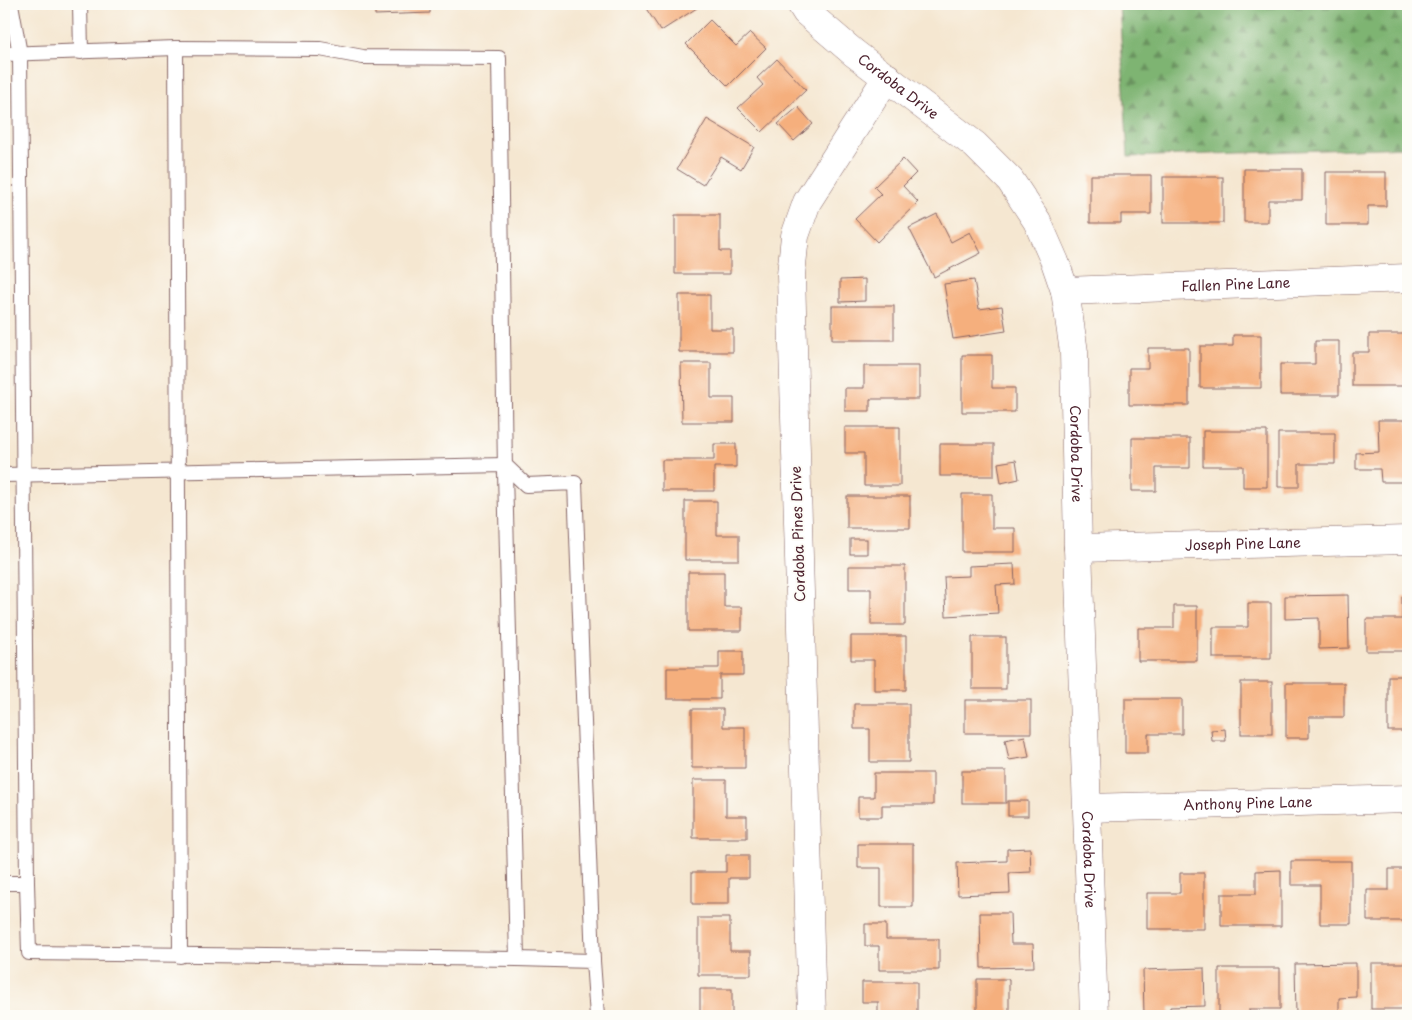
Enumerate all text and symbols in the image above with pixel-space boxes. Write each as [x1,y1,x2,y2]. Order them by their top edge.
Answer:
street label: Cordoba Drive [853,48,943,124]
street label: Fallen Pine Lane [1181,271,1291,297]
street label: Cordoba Drive [1065,405,1088,502]
street label: Cordoba Pines Drive [785,466,810,602]
street label: Joseph Pine Lane [1185,532,1301,555]
street label: Anthony Pine Lane [1183,791,1313,815]
street label: Cordoba Drive [1077,811,1101,908]

